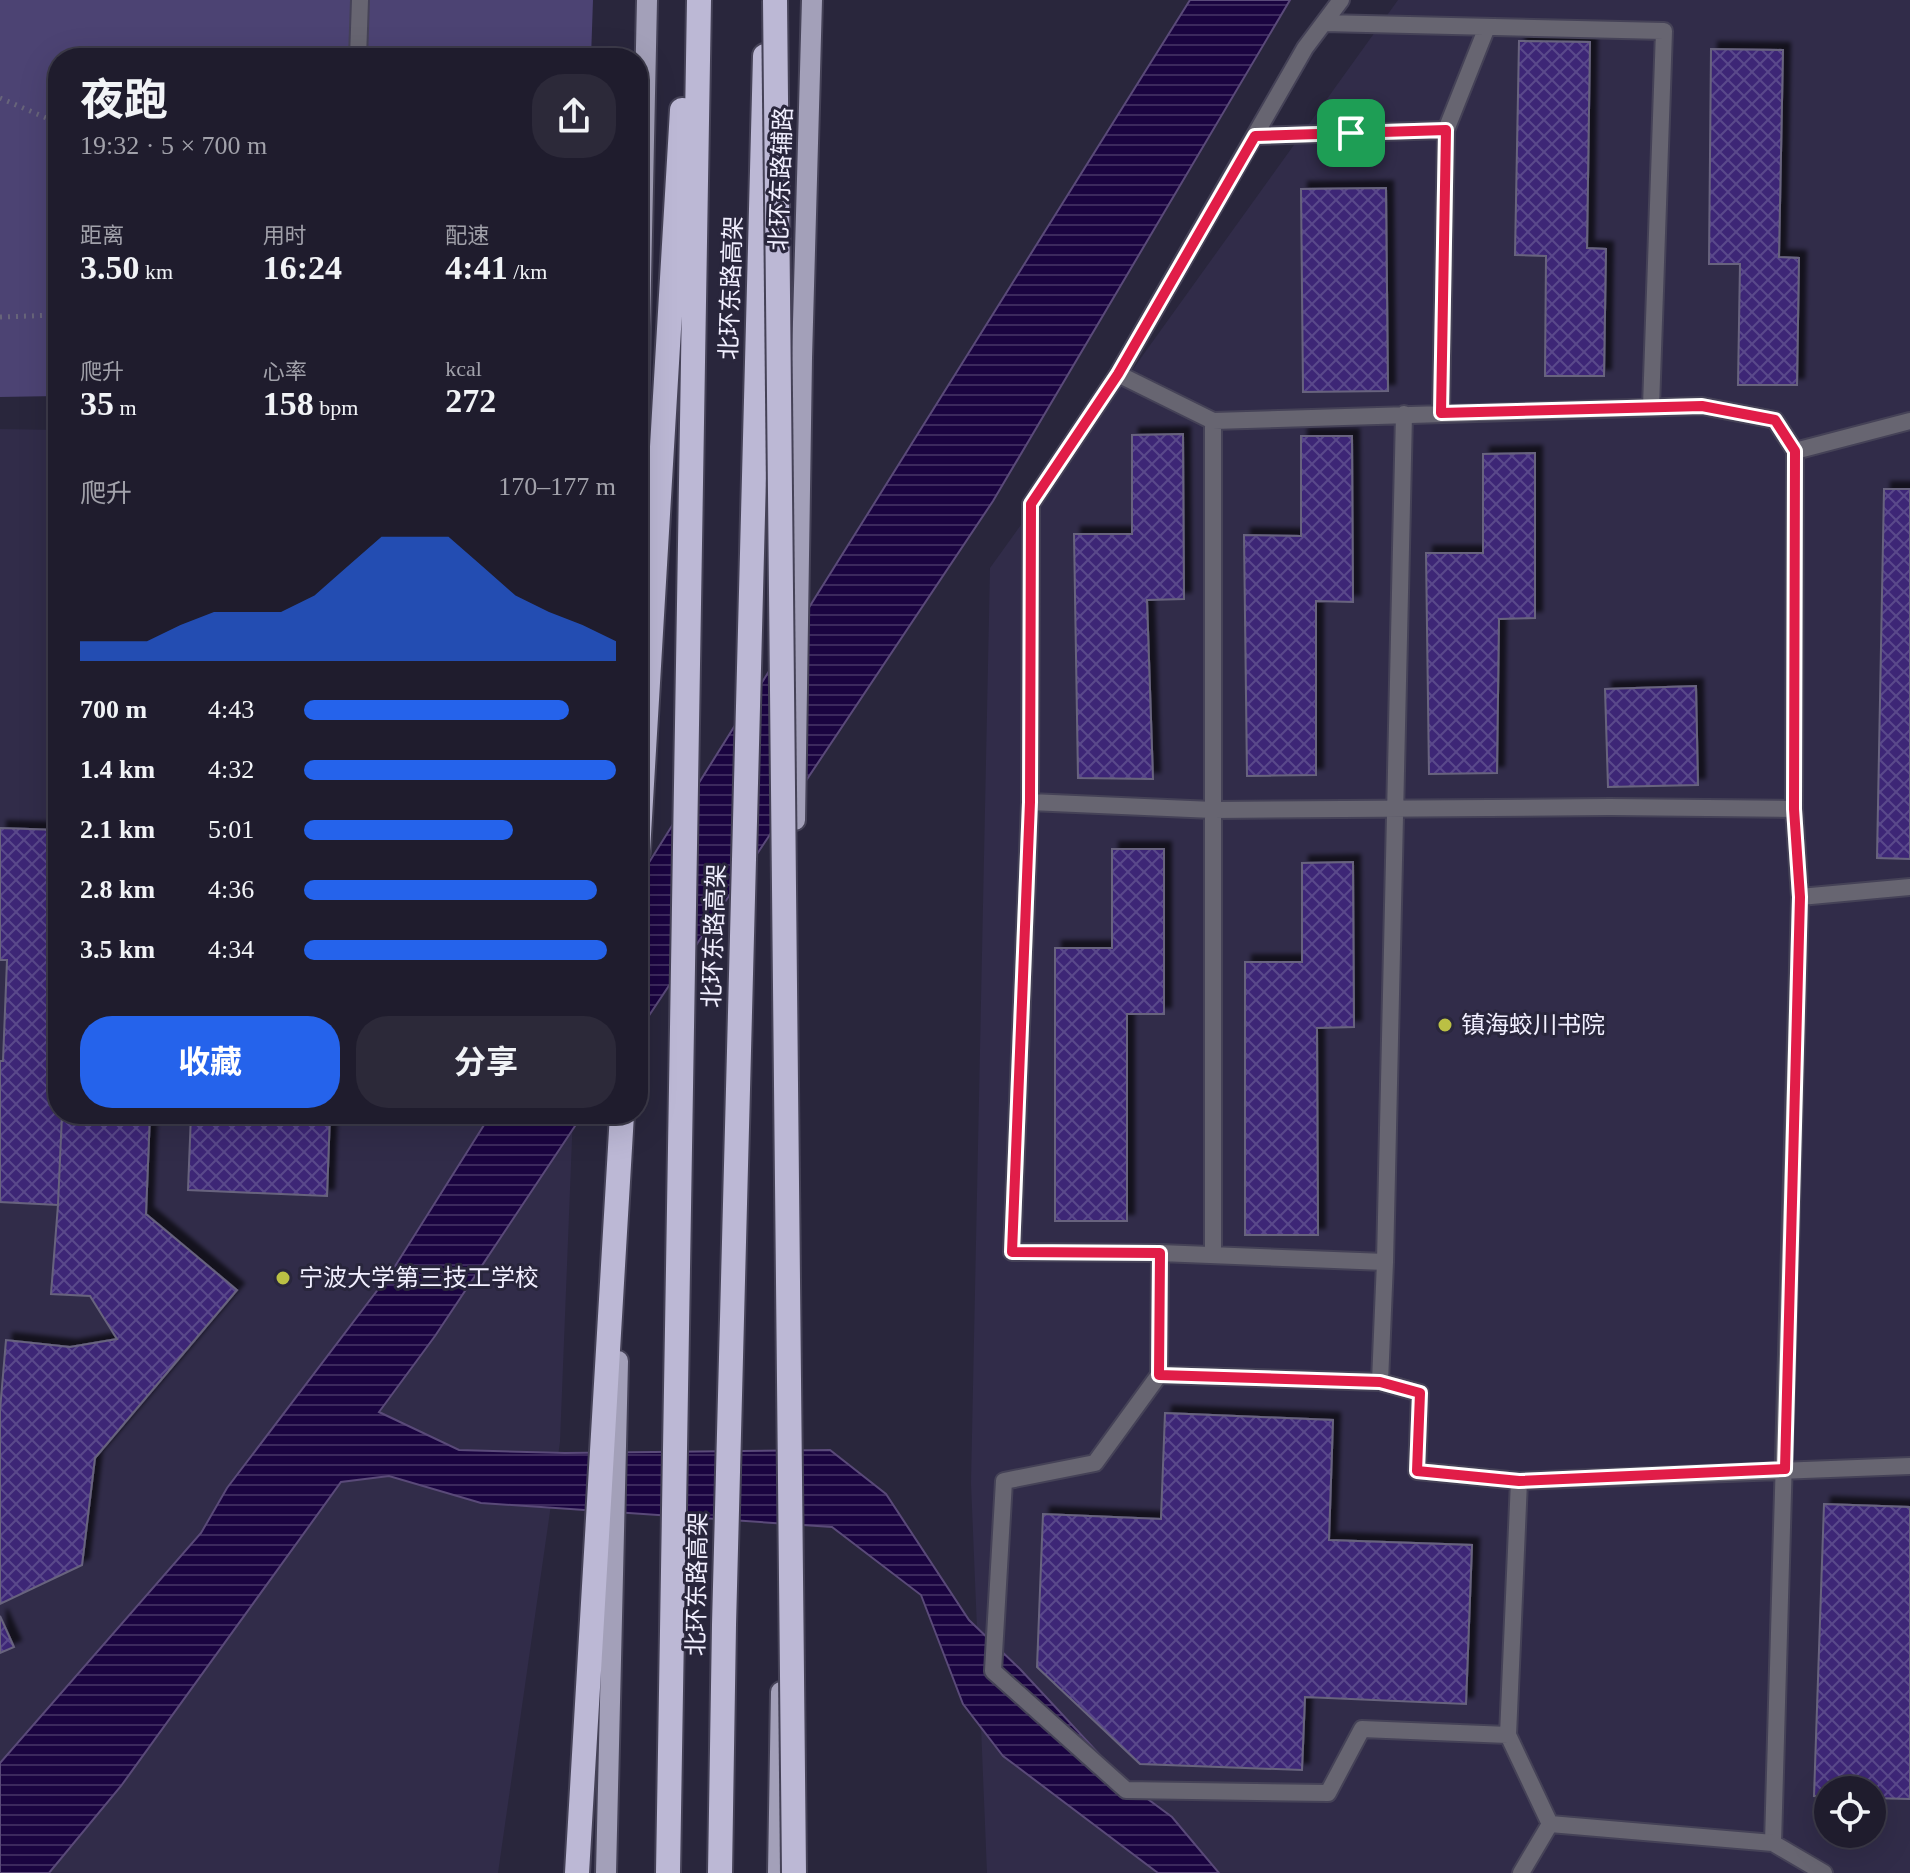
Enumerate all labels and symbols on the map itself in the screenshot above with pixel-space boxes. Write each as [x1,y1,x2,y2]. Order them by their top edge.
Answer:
pin [1317,99,1385,167]
street label: 北环东路辅路 [765,107,797,251]
street label: 北环东路高架 [715,216,747,360]
street label: 北环东路高架 [698,864,730,1008]
place label: 镇海蛟川书院 [1461,1012,1605,1038]
marker: 镇海蛟川书院 [1436,1016,1454,1034]
place label: 宁波大学第三技工学校 [299,1265,539,1291]
marker: 宁波大学第三技工学校 [274,1269,292,1287]
street label: 北环东路高架 [683,1512,711,1656]

